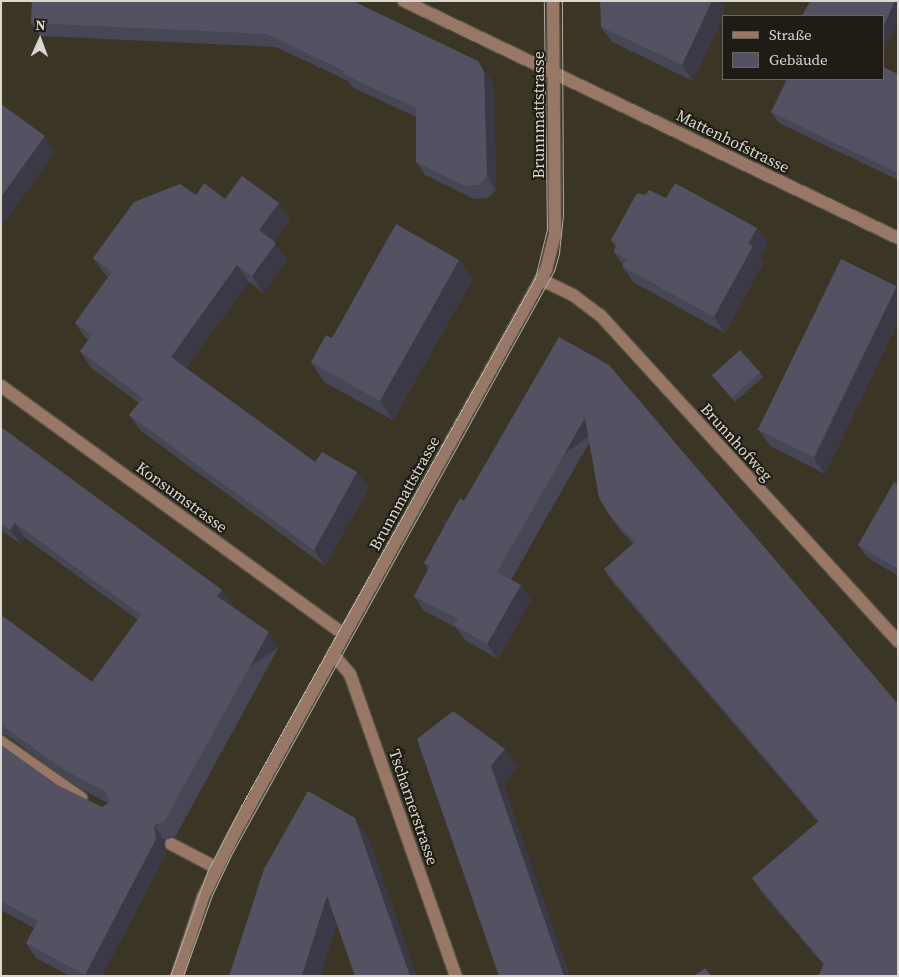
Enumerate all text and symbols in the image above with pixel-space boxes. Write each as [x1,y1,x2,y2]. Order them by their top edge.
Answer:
north arrow [15,15,65,65]
text: N [35,15,46,35]
legend [722,15,884,80]
text: Straße [769,24,812,45]
text: Gebäude [769,49,828,70]
street label: Brunnmattstrasse [528,51,548,179]
street label: Mattenhofstrasse [673,105,793,177]
street label: Brunnhofweg [697,399,777,485]
street label: Brunnmattstrasse [365,433,443,553]
street label: Konsumstrasse [132,457,232,537]
street label: Tscharnerstrasse [385,747,443,867]

